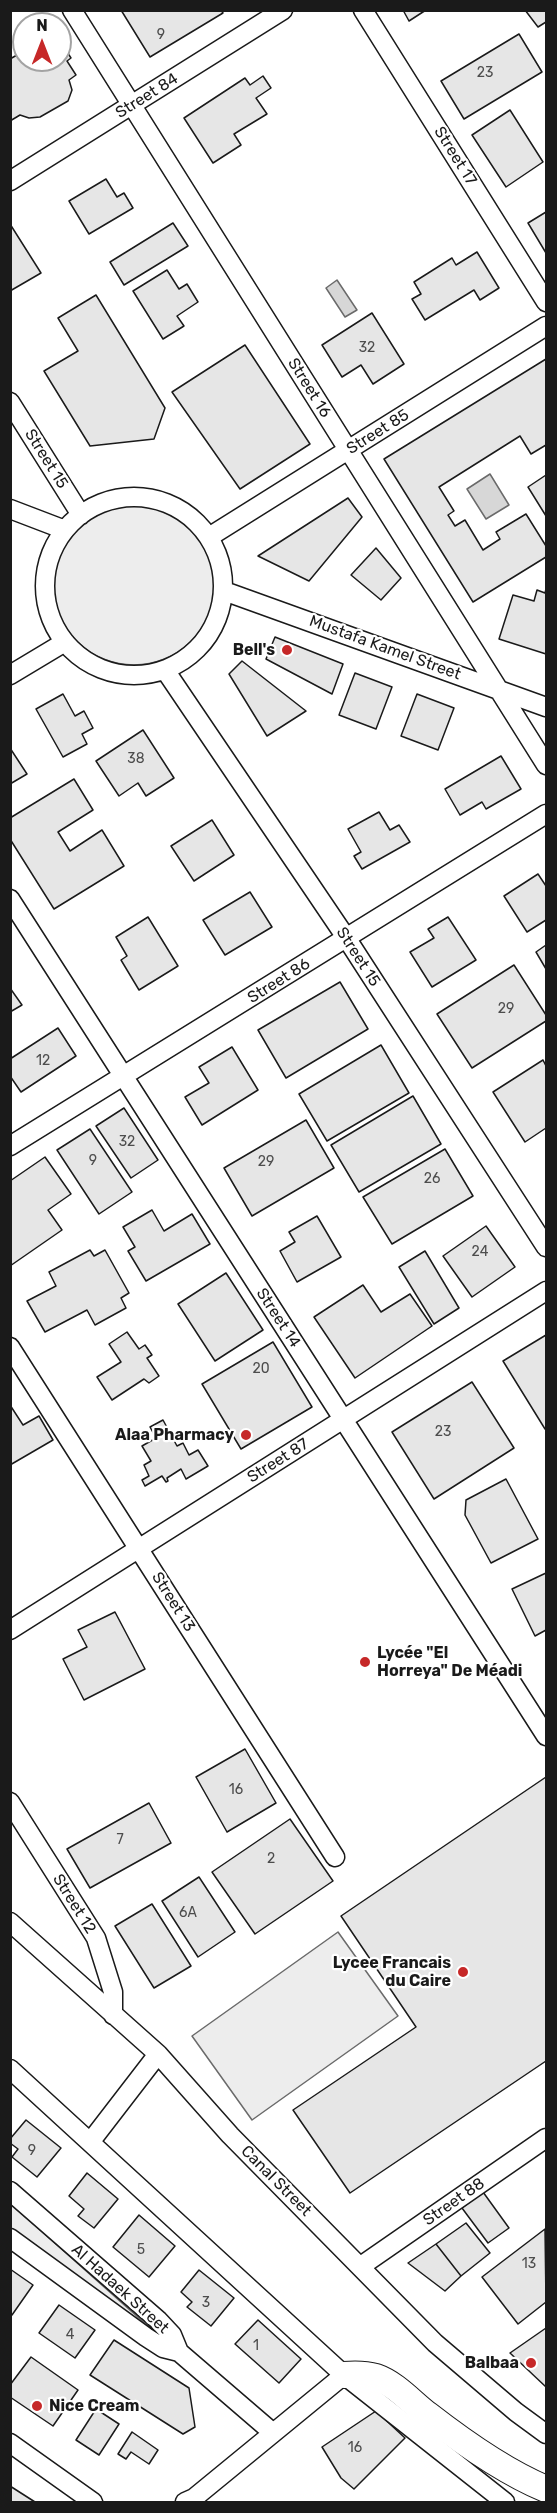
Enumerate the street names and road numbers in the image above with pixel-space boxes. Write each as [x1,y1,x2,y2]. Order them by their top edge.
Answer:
street label: Street 84 [112,69,182,123]
street label: Street 17 [430,123,480,189]
street label: Street 16 [283,355,335,421]
street label: Street 85 [343,405,413,459]
street label: Street 15 [20,426,72,492]
street label: Mustafa Kamel Street [307,612,463,684]
street label: Street 15 [332,924,384,990]
street label: Street 86 [244,954,314,1008]
street label: Street 14 [252,1285,304,1351]
street label: Street 87 [244,1435,312,1487]
street label: Street 13 [147,1569,199,1635]
street label: Street 12 [48,1871,100,1937]
street label: Canal Street [237,2142,315,2220]
street label: Street 88 [420,2174,488,2230]
street label: Al Hadaek Street [67,2240,173,2338]

